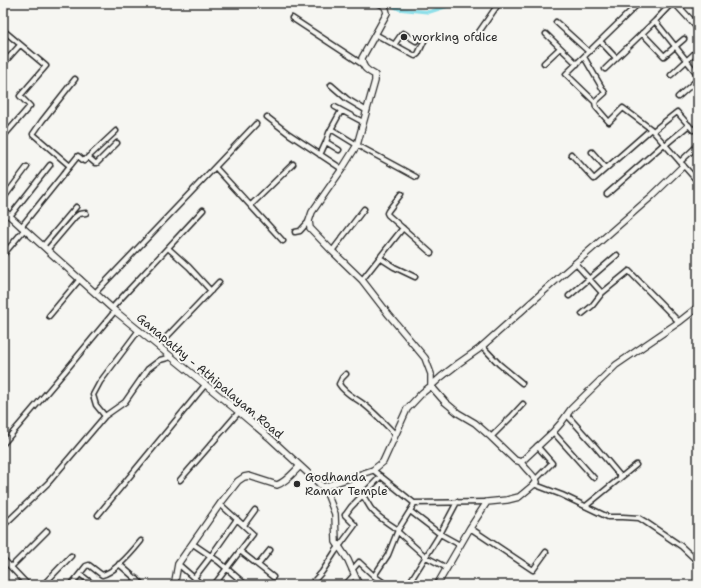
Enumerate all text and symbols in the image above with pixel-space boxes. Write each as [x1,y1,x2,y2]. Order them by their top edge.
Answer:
place label: working ofdice [412,29,498,45]
marker: working ofdice [399,32,409,42]
street label: Ganapathy - Athipalayam Road [133,310,287,442]
place label: Godhanda Ramar Temple [305,469,388,499]
marker: Godhanda Ramar Temple [292,479,302,489]

